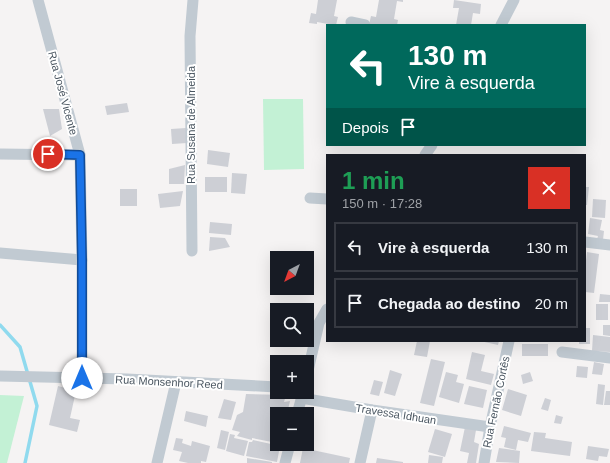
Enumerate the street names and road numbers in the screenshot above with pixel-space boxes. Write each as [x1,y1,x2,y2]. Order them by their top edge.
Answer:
street label: Rua José Vicente [46,50,80,136]
street label: Rua Susana de Almeida [185,65,197,184]
street label: Rua Fernão Cortês [480,355,512,449]
street label: Rua Monsenhor Reed [115,373,223,391]
street label: Travessa Idhuan [355,402,437,426]

